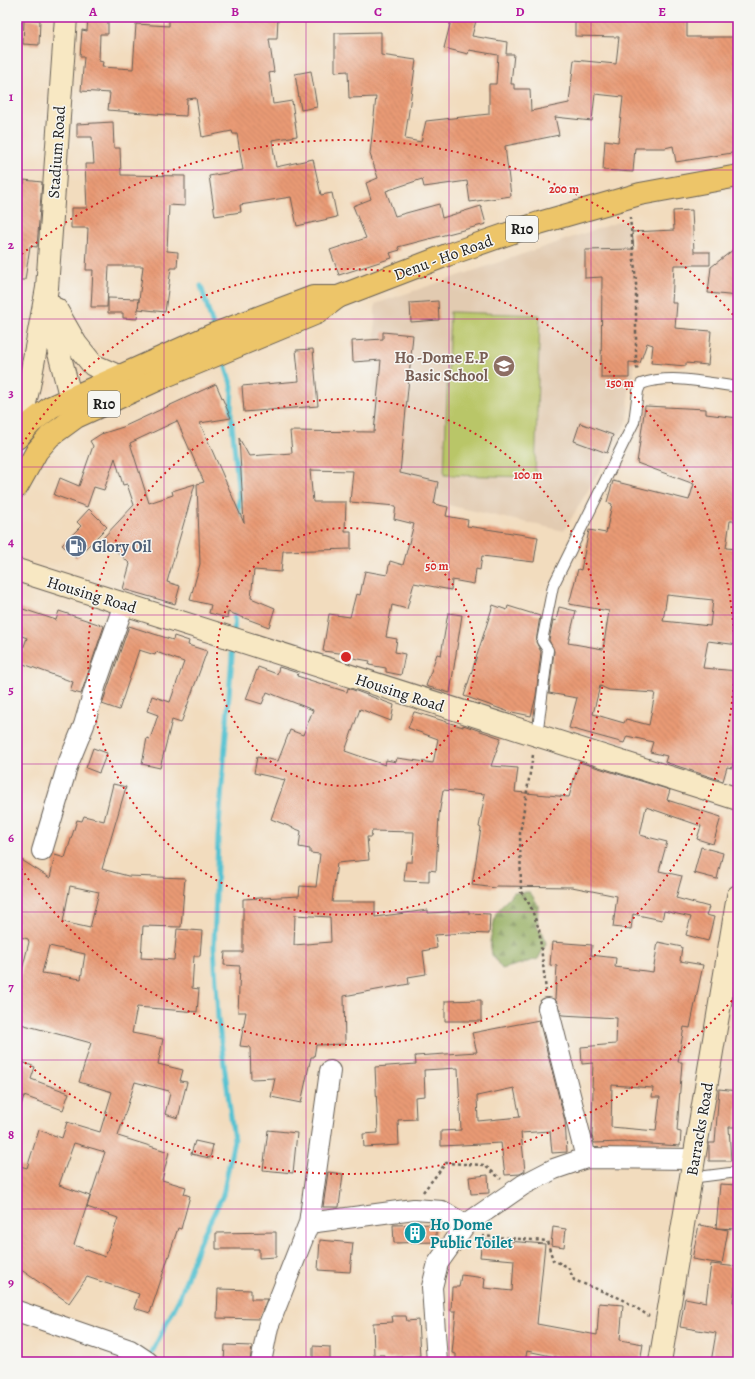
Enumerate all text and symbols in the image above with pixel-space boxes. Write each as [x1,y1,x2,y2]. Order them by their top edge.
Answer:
text: A [88,3,98,20]
text: B [231,3,239,20]
text: C [374,3,382,20]
text: D [515,3,525,20]
text: E [658,3,666,20]
text: 1 [9,88,14,105]
street label: Stadium Road [43,105,71,199]
text: 200 m [549,181,579,197]
road number: R10 [506,216,538,242]
street label: Denu - Ho Road [391,230,496,286]
text: 2 [8,236,15,253]
place label: Ho -Dome E.P Basic School [394,347,489,387]
school or university icon: Ho -Dome E.P Basic School [491,353,517,379]
text: 150 m [606,375,634,391]
text: 3 [8,384,14,401]
road number: R10 [88,391,120,417]
text: 100 m [514,467,542,483]
text: 4 [8,533,14,550]
fuel station icon: Glory Oil [63,533,89,559]
place label: Glory Oil [92,536,152,558]
text: 50 m [425,558,449,574]
street label: Housing Road [44,571,140,619]
centre of rings [339,650,353,664]
street label: Housing Road [352,668,447,718]
text: 5 [8,681,14,698]
text: 6 [8,829,14,846]
text: 7 [8,978,14,995]
street label: Barracks Road [681,1080,719,1177]
text: 8 [8,1126,14,1143]
place label: Ho Dome Public Toilet [430,1214,514,1254]
building icon: Ho Dome Public Toilet [402,1220,428,1246]
text: 9 [8,1274,14,1291]

